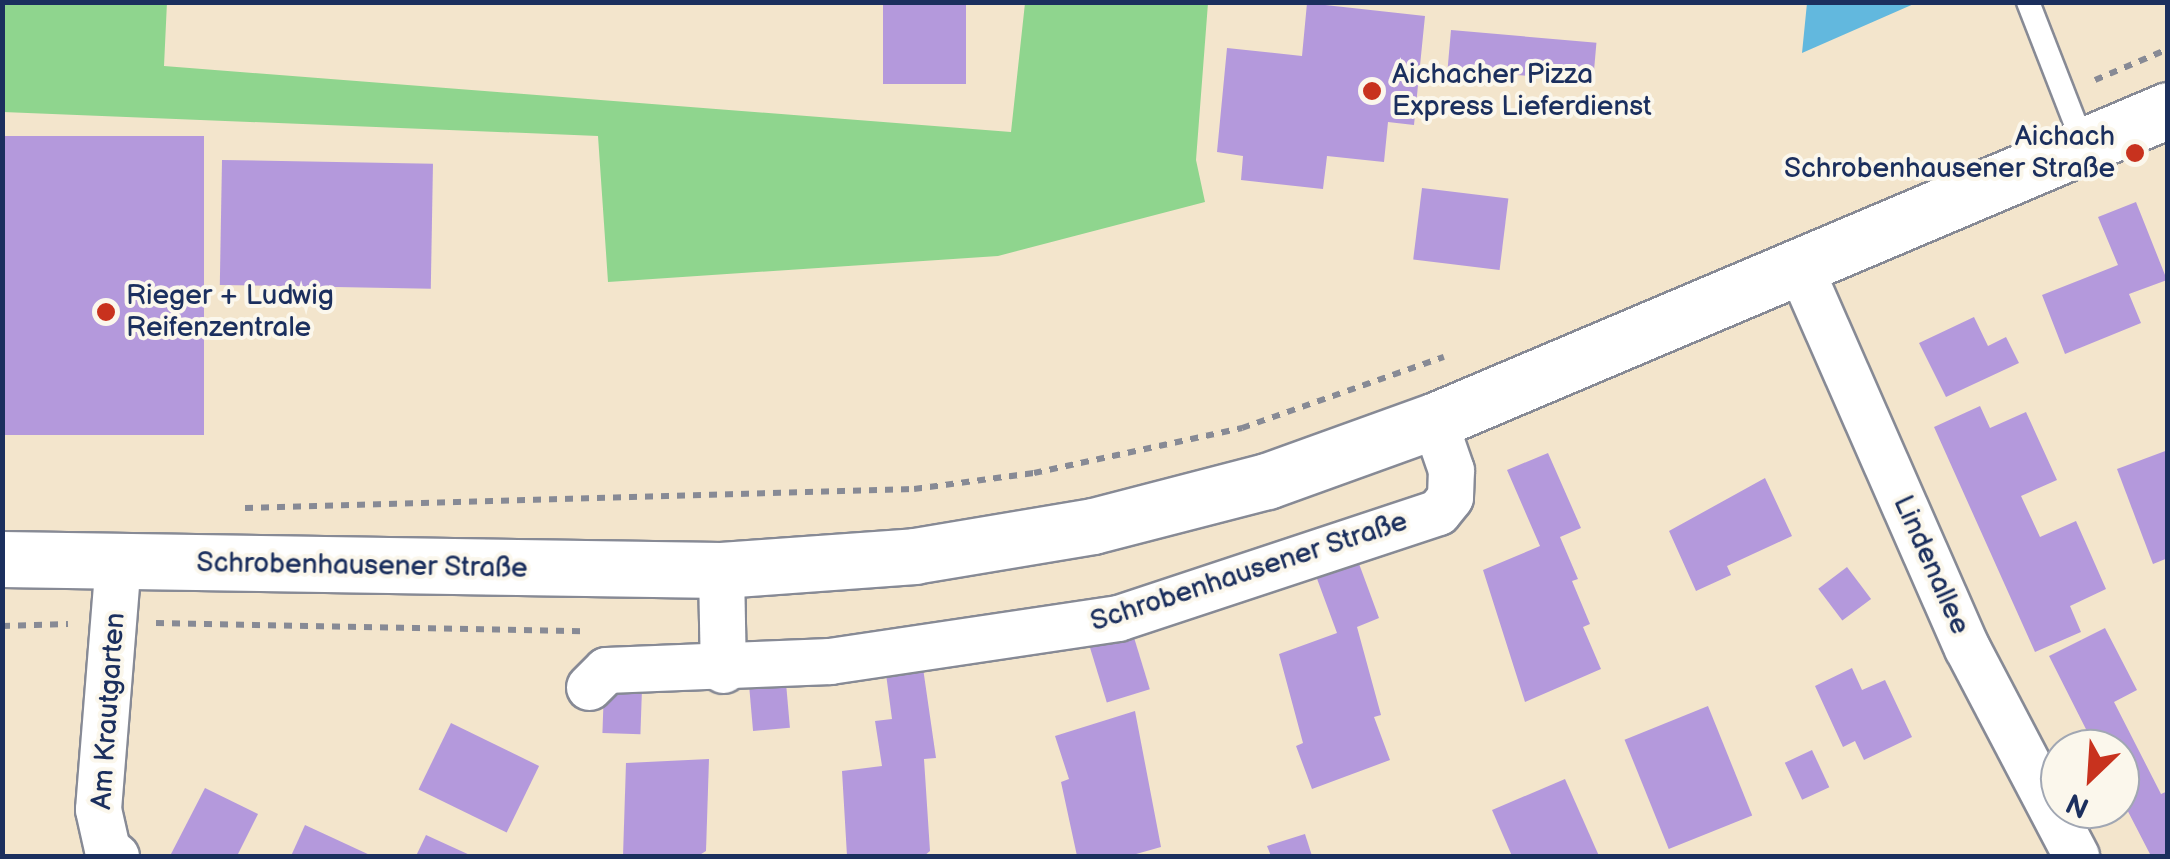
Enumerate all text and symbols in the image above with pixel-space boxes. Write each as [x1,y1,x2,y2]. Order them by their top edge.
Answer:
place label: Aichacher Pizza Express Lieferdienst [1392,58,1652,124]
marker: Aichacher Pizza Express Lieferdienst [1361,80,1383,102]
place label: Aichach Schrobenhausener Straße [1783,120,2115,186]
marker: Aichach Schrobenhausener Straße [2124,142,2146,164]
place label: Rieger + Ludwig Reifenzentrale [126,279,334,345]
marker: Rieger + Ludwig Reifenzentrale [95,301,117,323]
street label: Lindenallee [1886,490,1976,640]
street label: Schrobenhausener Straße [1086,505,1412,639]
street label: Schrobenhausener Straße [196,546,528,586]
street label: Am Krautgarten [85,611,133,811]
north arrow [2040,729,2140,829]
text: N [2061,785,2094,824]

